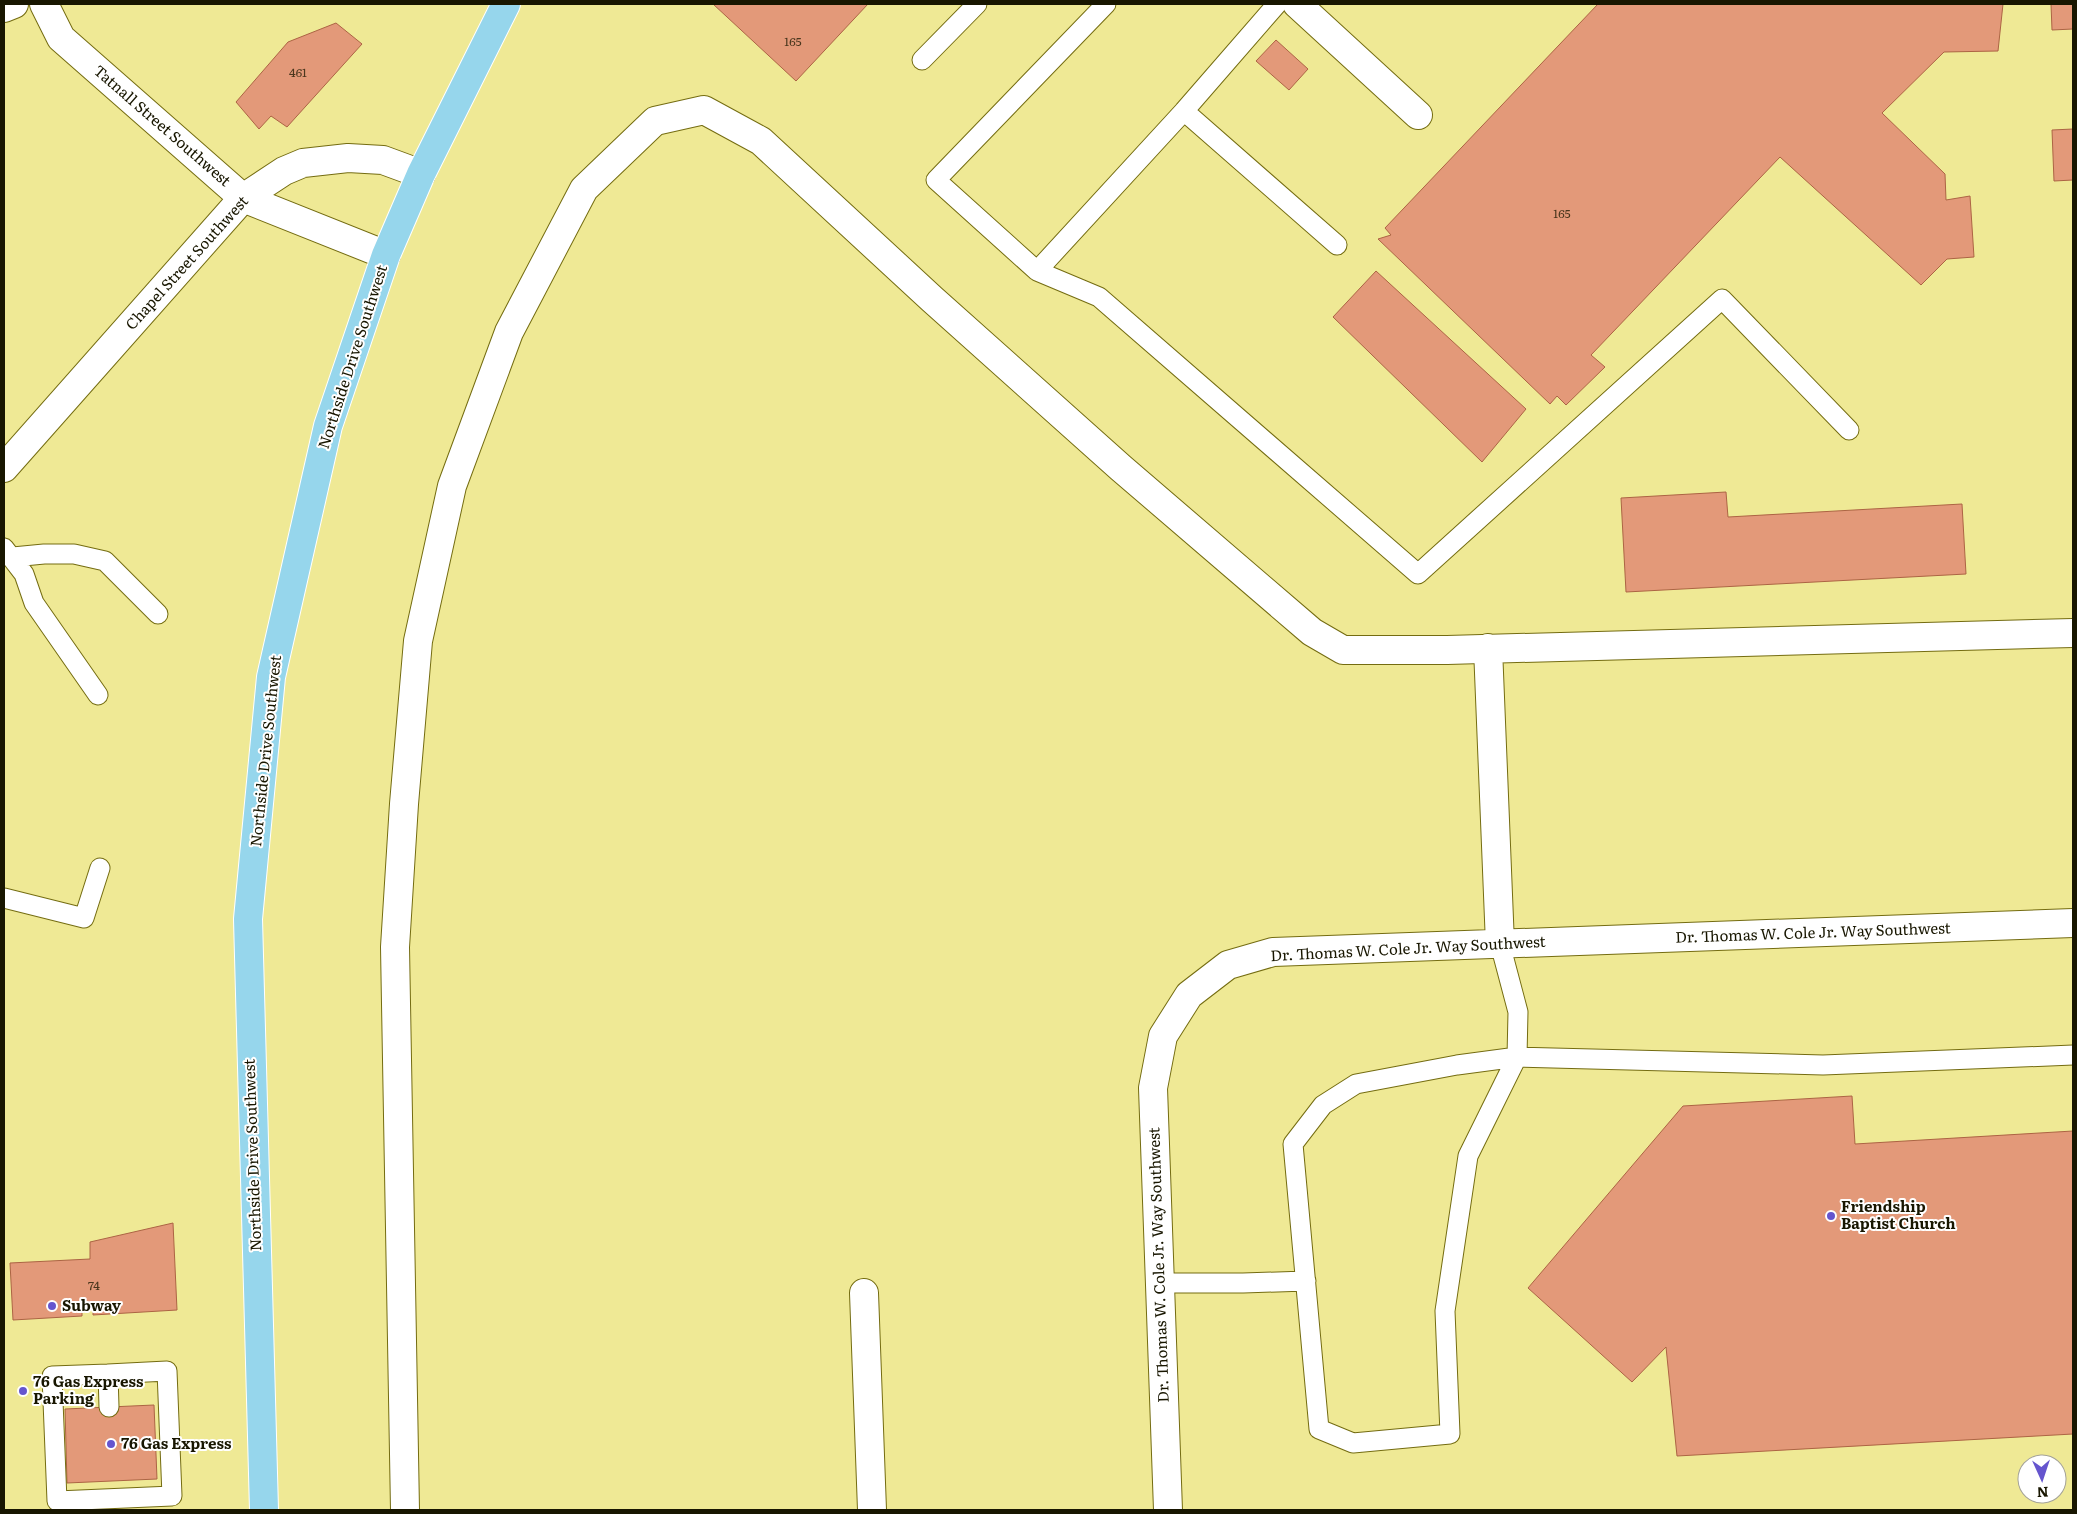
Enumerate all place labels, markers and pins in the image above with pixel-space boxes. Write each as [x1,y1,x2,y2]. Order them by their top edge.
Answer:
place label: Friendship Baptist Church [1841,1194,1956,1234]
marker: Friendship Baptist Church [1825,1210,1837,1222]
place label: Subway [62,1293,122,1316]
marker: Subway [46,1300,58,1312]
place label: 76 Gas Express Parking [33,1369,144,1409]
marker: 76 Gas Express Parking [17,1385,29,1397]
place label: 76 Gas Express [121,1431,232,1454]
marker: 76 Gas Express [105,1438,117,1450]

